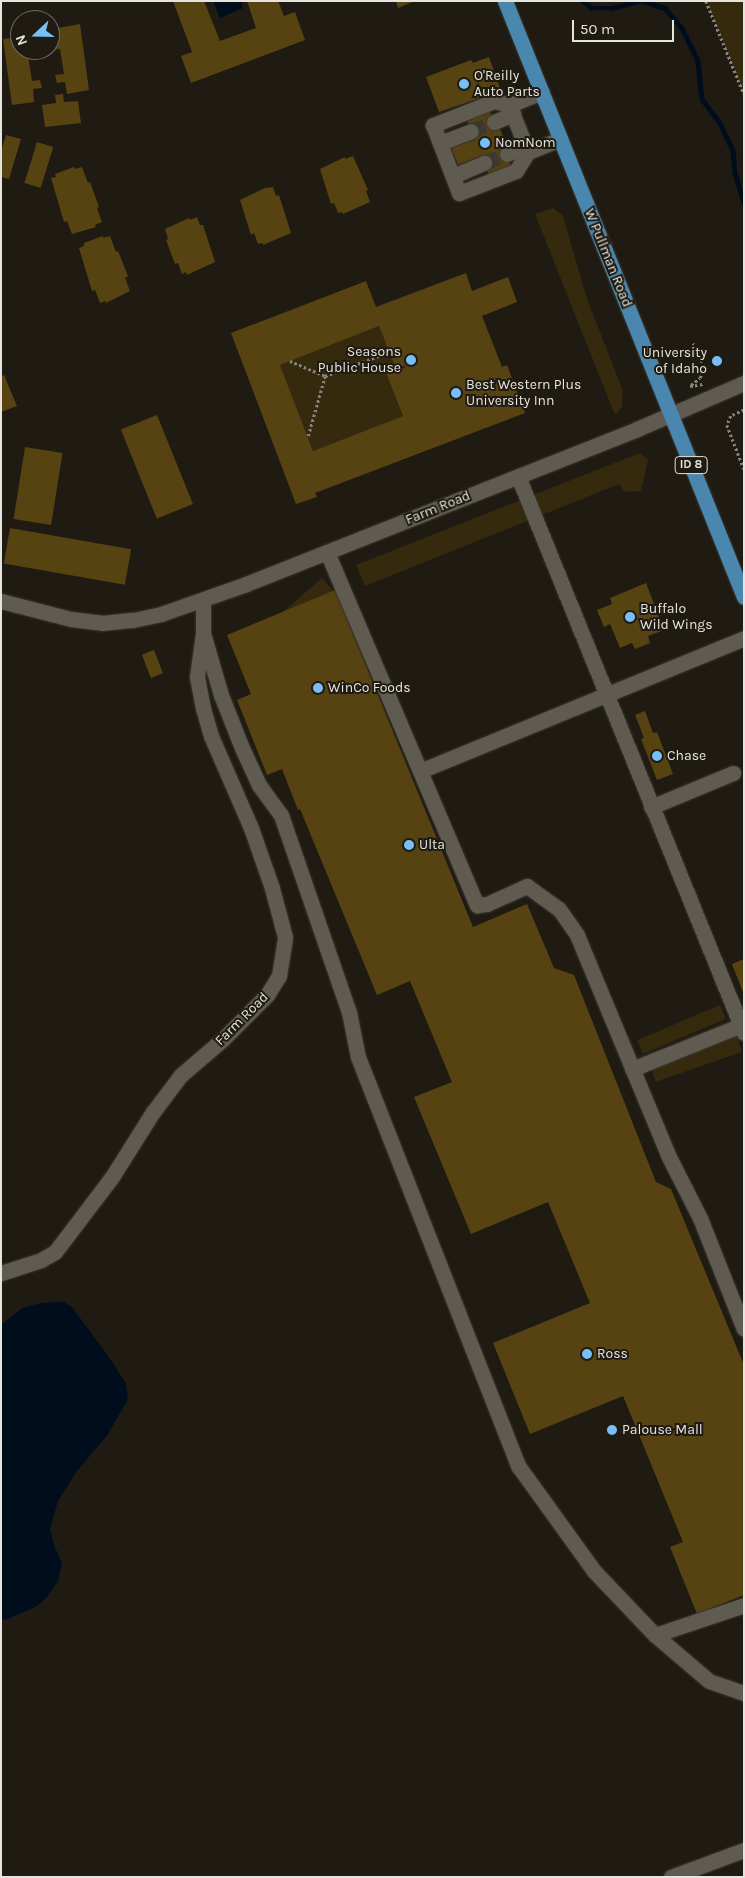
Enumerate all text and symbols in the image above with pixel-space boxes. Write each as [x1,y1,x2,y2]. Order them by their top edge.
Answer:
north arrow [10,10,60,60]
scale bar [575,10,678,42]
text: 50 m [580,20,615,38]
text: N [12,32,31,48]
place label: O'Reilly Auto Parts [474,68,540,100]
marker: O'Reilly Auto Parts [458,78,470,90]
place label: NomNom [495,135,556,151]
marker: NomNom [479,137,491,149]
street label: W Pullman Road [581,206,635,310]
place label: Seasons Public House [318,344,401,377]
place label: University of Idaho [643,345,707,378]
marker: Seasons Public House [405,354,417,366]
marker: University of Idaho [711,355,723,367]
place label: Best Western Plus University Inn [466,377,581,410]
marker: Best Western Plus University Inn [450,387,462,399]
road number: ID 8 [674,456,708,474]
street label: Farm Road [403,487,473,529]
place label: Buffalo Wild Wings [640,601,713,634]
marker: Buffalo Wild Wings [624,611,636,623]
place label: WinCo Foods [328,680,411,696]
marker: WinCo Foods [312,682,324,694]
place label: Chase [667,748,706,764]
marker: Chase [651,750,663,762]
place label: Ulta [419,837,445,853]
marker: Ulta [403,839,415,851]
street label: Farm Road [212,989,272,1049]
place label: Ross [597,1346,628,1362]
marker: Ross [581,1348,593,1360]
place label: Palouse Mall [622,1422,703,1438]
marker: Palouse Mall [606,1424,618,1436]

